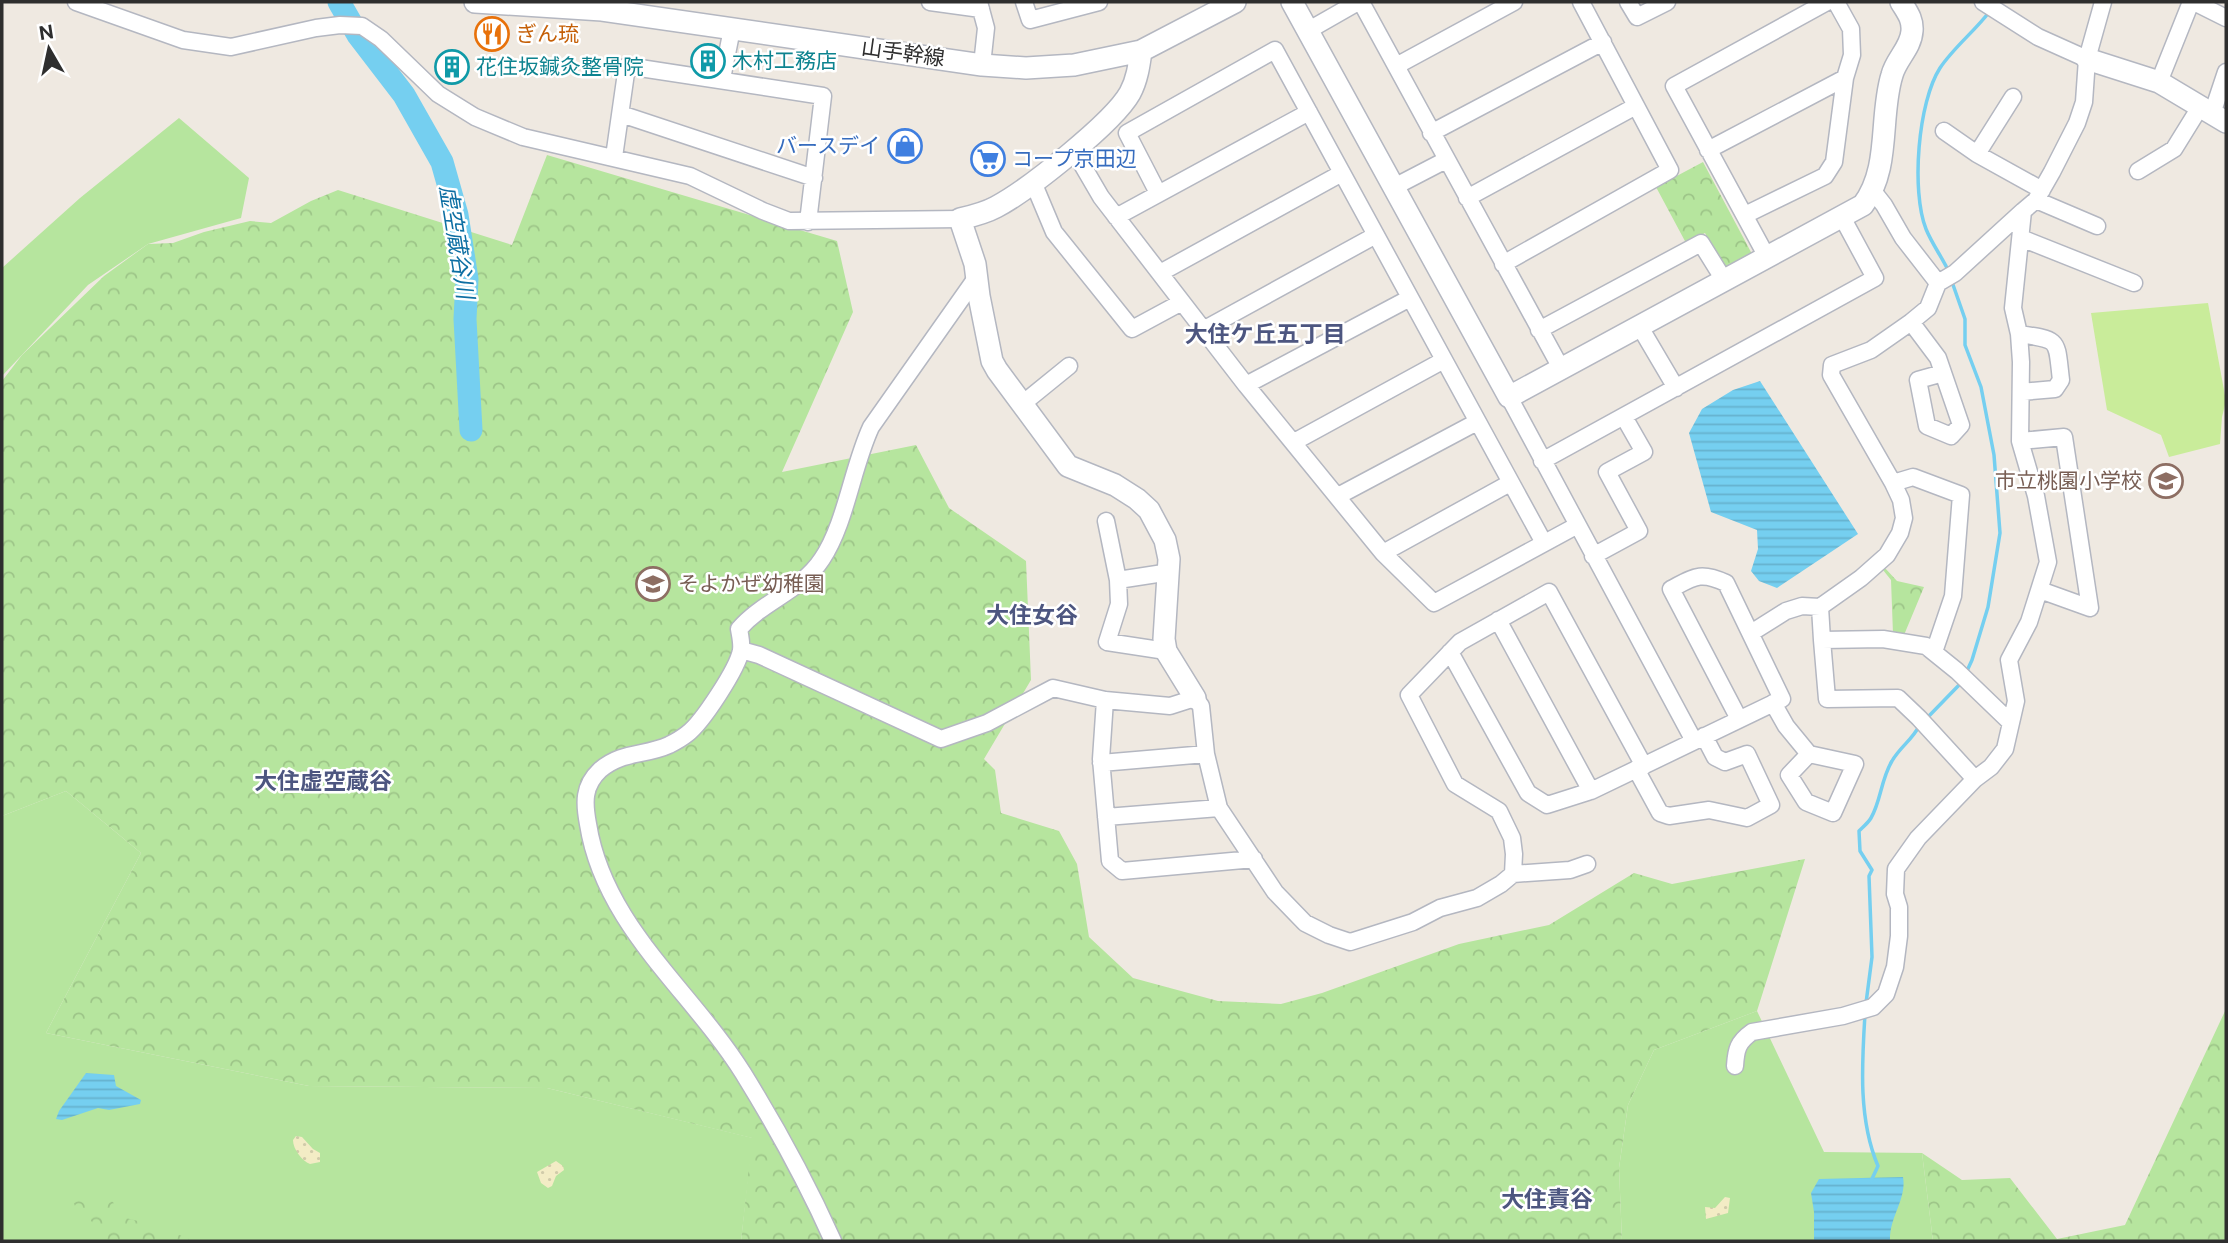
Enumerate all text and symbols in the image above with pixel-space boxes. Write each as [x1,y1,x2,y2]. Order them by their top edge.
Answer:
north arrow [14,14,84,84]
restaurant icon: ぎん琉 [473,15,511,53]
text: N [37,20,55,44]
place label: ぎん琉 [516,21,579,46]
street label: 山手幹線 [860,34,946,71]
building icon: 木村工務店 [689,42,727,80]
building icon: 花住坂鍼灸整骨院 [433,48,471,86]
place label: 木村工務店 [732,48,837,73]
place label: 花住坂鍼灸整骨院 [476,54,644,79]
shop icon: バースデイ [886,127,924,165]
place label: バースデイ [776,133,880,158]
supermarket icon: コープ京田辺 [969,140,1007,178]
place label: コープ京田辺 [1012,146,1137,171]
water label: 虚空蔵谷川 [435,183,480,304]
district label: 大住ケ丘五丁目 [1185,320,1346,347]
school or university icon: 市立桃園小学校 [2147,462,2185,500]
place label: 市立桃園小学校 [1995,468,2142,493]
school or university icon: そよかぜ幼稚園 [634,565,672,603]
place label: そよかぜ幼稚園 [678,571,825,596]
district label: 大住女谷 [986,601,1078,628]
district label: 大住虚空蔵谷 [254,767,392,794]
district label: 大住責谷 [1501,1185,1593,1212]

